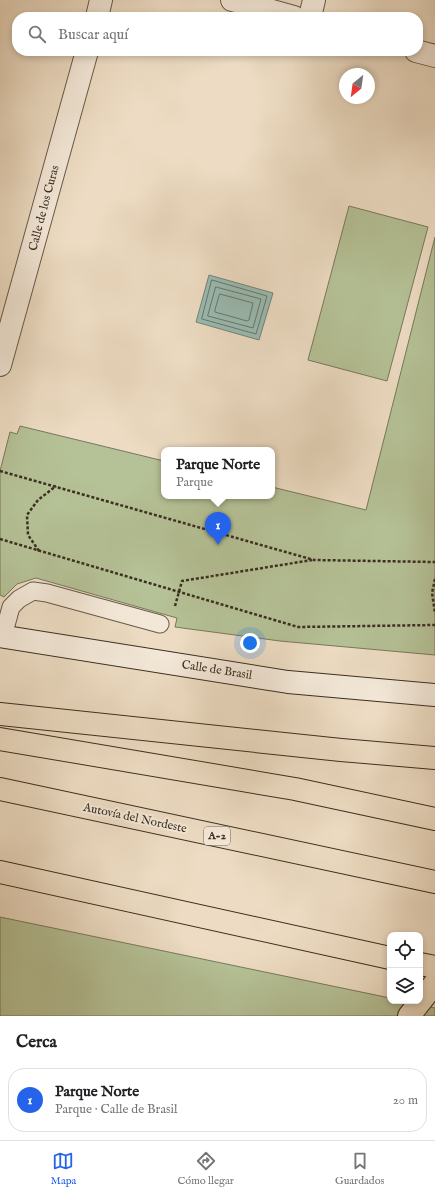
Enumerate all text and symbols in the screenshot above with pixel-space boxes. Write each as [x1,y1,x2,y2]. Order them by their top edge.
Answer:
search box [12,12,423,56]
icon: search [26,23,48,45]
text: Buscar aquí [58,25,128,44]
north arrow [339,68,375,104]
street label: Calle de los Curas [25,164,63,252]
popup [161,447,275,499]
text: Parque Norte [176,455,260,474]
text: Parque [176,474,213,491]
pin: 1 [205,512,231,545]
your location [240,633,260,653]
street label: Calle de Brasil [181,657,254,683]
street label: Autovía del Nordeste [81,799,189,836]
road number: A-2 [204,827,230,845]
map controls [387,932,423,1004]
button: locate [387,932,423,968]
button: layers [387,968,423,1004]
text: Cerca [16,1032,57,1053]
text: Parque Norte [55,1082,139,1101]
text: 1 [28,1092,32,1109]
text: 20 m [393,1092,418,1109]
text: Parque · Calle de Brasil [55,1101,178,1118]
tab: Mapa [51,1150,76,1188]
tab: Cómo llegar [177,1150,234,1188]
tab: Guardados [335,1150,384,1188]

